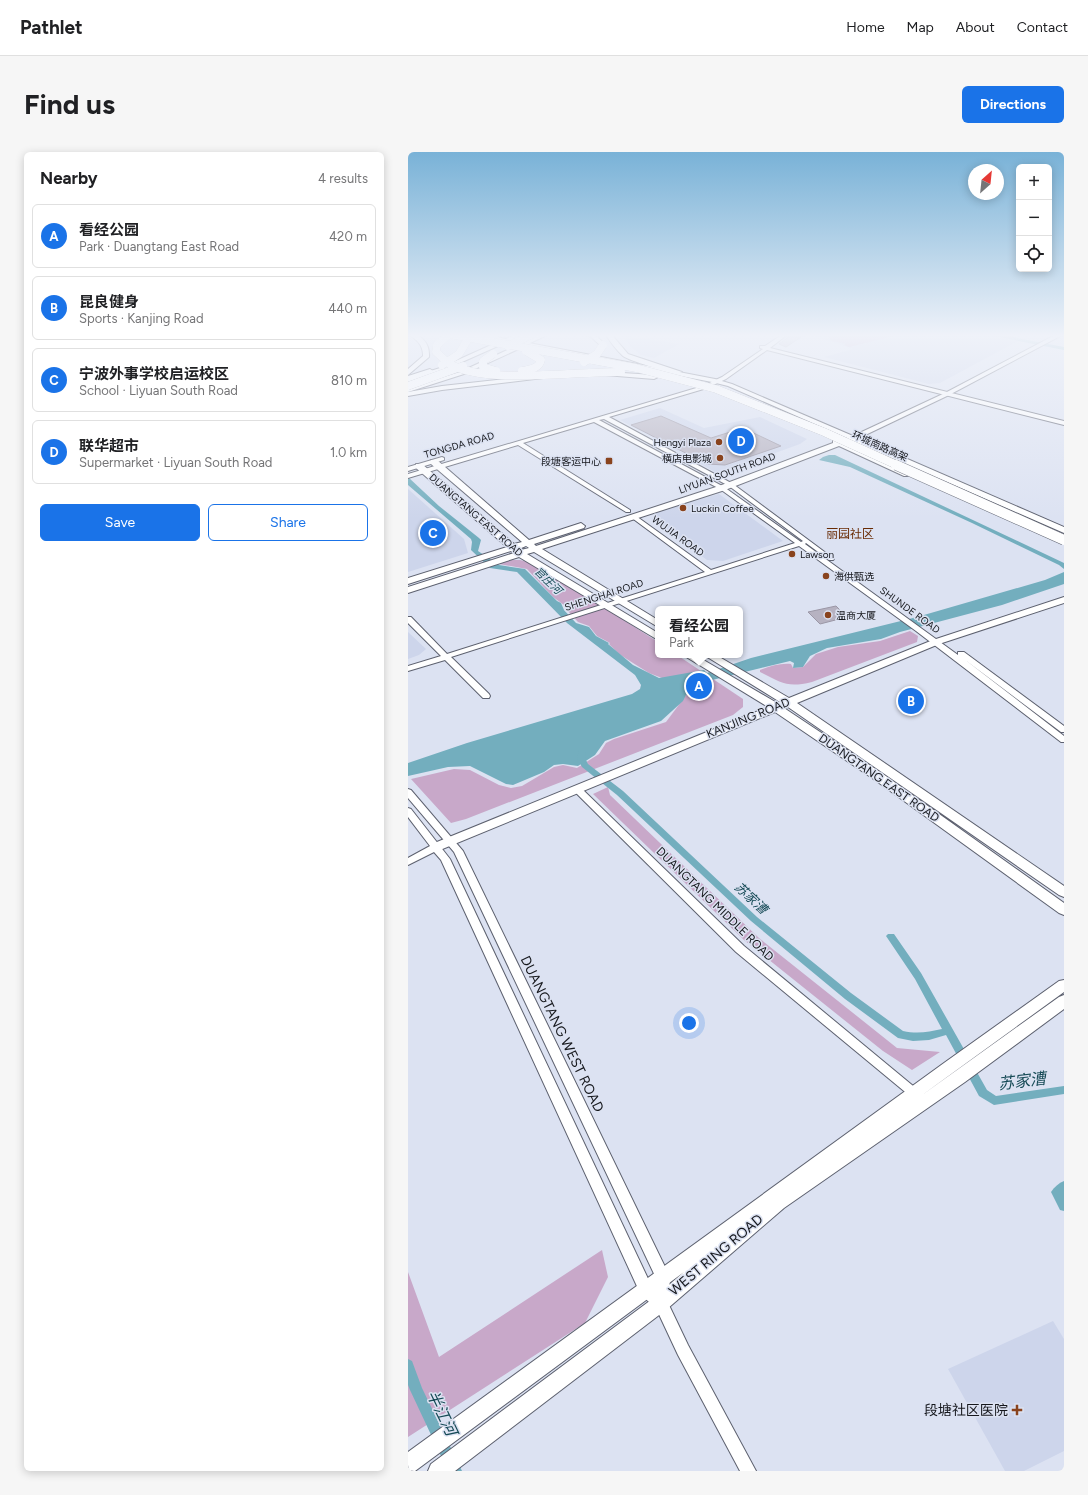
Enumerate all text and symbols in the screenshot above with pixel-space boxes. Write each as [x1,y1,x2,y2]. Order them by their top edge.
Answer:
text: Pathlet [20,16,83,39]
text: Home [846,19,885,36]
text: Map [907,19,934,36]
text: About [956,19,995,36]
text: Contact [1017,19,1068,36]
button: Directions [962,86,1064,123]
text: Find us [24,87,115,121]
north arrow [968,164,1004,200]
map controls [1016,164,1052,272]
button: + [1016,164,1052,200]
text: Nearby [40,168,98,188]
text: 4 results [318,171,368,186]
button: − [1016,200,1052,236]
text: 看经公园 [79,221,139,239]
text: A [49,229,59,244]
text: 420 m [329,229,367,244]
button: locate [1016,236,1052,272]
text: Park · Duangtang East Road [79,239,239,254]
text: 昆良健身 [79,293,139,311]
text: B [50,301,58,316]
text: 440 m [328,301,367,316]
text: Sports · Kanjing Road [79,311,204,326]
text: 宁波外事学校启运校区 [79,365,229,383]
text: C [49,373,59,388]
text: 810 m [331,373,367,388]
text: School · Liyuan South Road [79,383,238,398]
pin: D [728,426,754,456]
street label: 环城南路高架 [850,428,910,464]
street label: TONGDA ROAD [422,429,496,461]
place label: Hengyi Plaza [653,436,711,449]
text: 联华超市 [79,437,139,455]
marker: Hengyi Plaza [714,437,724,447]
text: D [49,445,59,460]
text: 1.0 km [330,445,367,460]
street label: LIYUAN SOUTH ROAD [677,449,777,497]
place label: 横店电影城 [662,452,712,465]
marker: 横店电影城 [715,453,725,463]
text: Supermarket · Liyuan South Road [79,455,272,470]
place label: 段塘客运中心 [541,455,601,468]
marker: 段塘客运中心 [604,456,614,466]
street label: DUANGTANG EAST ROAD [426,471,526,559]
place label: Luckin Coffee [691,502,754,515]
marker: Luckin Coffee [678,503,688,513]
button: Save [40,504,200,541]
button: Share [208,504,368,541]
street label: WUJIA ROAD [649,513,707,559]
pin: C [420,518,446,548]
district label: 丽园社区 [826,527,874,541]
place label: Lawson [800,548,835,561]
marker: Lawson [787,549,797,559]
water label: 官庄河 [532,565,566,599]
place label: 海供甄选 [834,570,874,583]
marker: 海供甄选 [821,571,831,581]
street label: SHENGHAI ROAD [563,576,645,614]
street label: SHUNDE ROAD [877,584,943,636]
popup [655,606,743,658]
place label: 温商大厦 [836,609,876,622]
marker: 温商大厦 [823,610,833,620]
text: 看经公园 [669,617,729,635]
text: Park [669,635,694,650]
pin: A [686,671,712,701]
pin: B [898,686,924,716]
street label: KANJING ROAD [704,695,792,741]
street label: DUANGTANG EAST ROAD [816,731,942,825]
street label: DUANGTANG MIDDLE ROAD [653,844,777,964]
water label: 苏家漕 [732,879,772,918]
street label: DUANGTANG WEST ROAD [517,953,607,1115]
your location [679,1013,699,1033]
water label: 苏家漕 [997,1068,1050,1093]
street label: WEST RING ROAD [665,1211,767,1299]
water label: 半江河 [423,1387,462,1441]
place label: 段塘社区医院 [924,1402,1008,1419]
marker: 段塘社区医院 [1011,1404,1023,1416]

